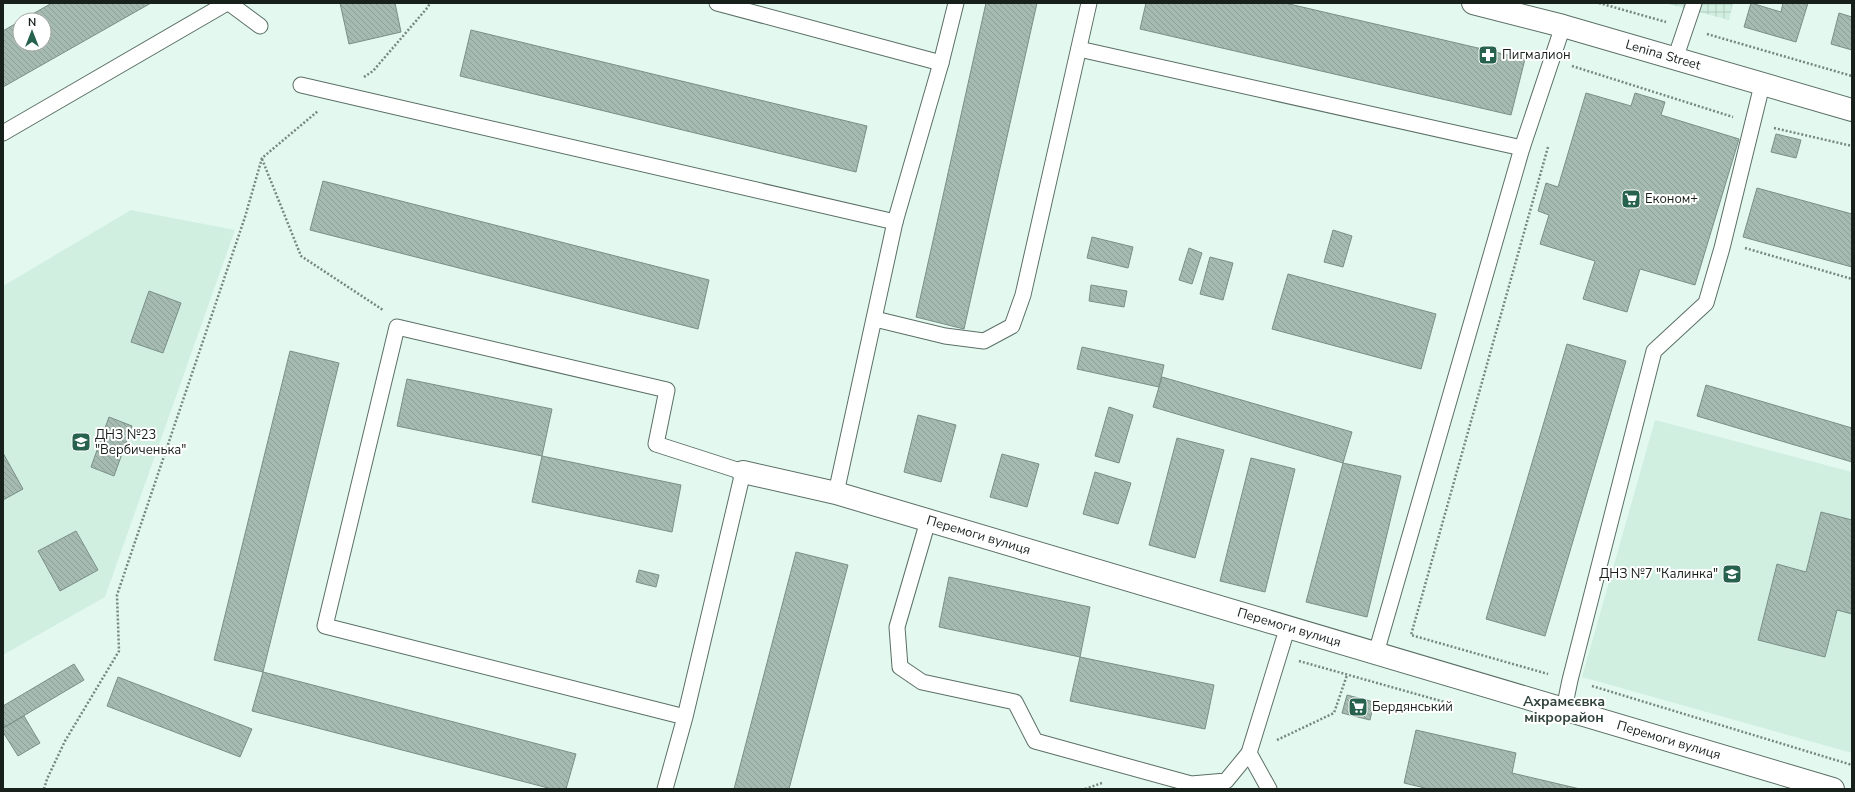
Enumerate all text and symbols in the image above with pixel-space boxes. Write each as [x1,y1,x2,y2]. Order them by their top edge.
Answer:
north arrow [12,12,52,52]
text: N [28,15,36,30]
street label: Lenina Street [1623,36,1703,75]
pharmacy icon: Пигмалион [1477,44,1499,66]
place label: Пигмалион [1502,46,1571,64]
supermarket icon: Економ+ [1620,188,1642,210]
place label: Економ+ [1645,190,1698,208]
place label: ДНЗ №23 "Вербиченька" [95,426,186,459]
school or university icon: ДНЗ №23 "Вербиченька" [70,431,92,453]
street label: Перемоги вулиця [924,511,1033,559]
school or university icon: ДНЗ №7 "Калинка" [1721,563,1743,585]
place label: ДНЗ №7 "Калинка" [1599,565,1718,583]
street label: Перемоги вулиця [1235,604,1343,651]
district label: Ахрамєєвка мікрорайон [1523,692,1605,727]
supermarket icon: Бердянський [1347,696,1369,718]
place label: Бердянський [1372,698,1453,716]
street label: Перемоги вулиця [1615,716,1723,764]

